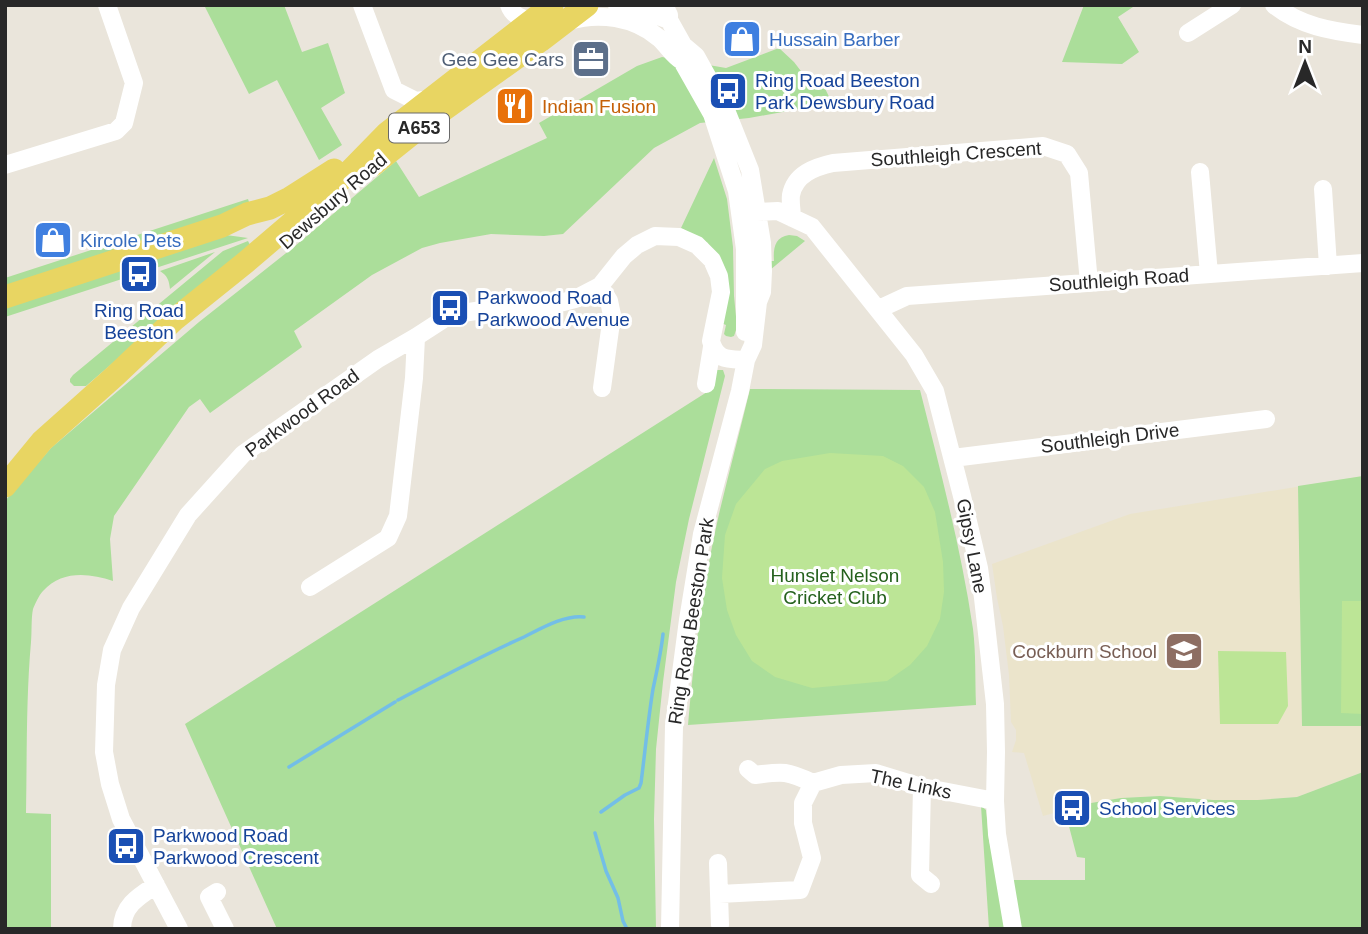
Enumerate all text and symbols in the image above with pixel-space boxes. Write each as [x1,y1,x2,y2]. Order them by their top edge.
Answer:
shop icon: Hussain Barber [721,18,763,60]
north arrow [1270,28,1340,98]
place label: Hussain Barber [769,29,901,50]
text: N [1298,36,1312,57]
office icon: Gee Gee Cars [570,38,612,80]
place label: Gee Gee Cars [442,49,564,70]
bus stop icon: Ring Road Beeston Park Dewsbury Road [707,70,749,112]
place label: Ring Road Beeston Park Dewsbury Road [755,70,935,113]
restaurant icon: Indian Fusion [494,85,536,127]
place label: Indian Fusion [542,96,656,117]
road number: A653 [389,113,449,142]
street label: Southleigh Crescent [870,138,1043,170]
street label: Dewsbury Road [275,149,391,253]
shop icon: Kircole Pets [32,219,74,261]
place label: Kircole Pets [80,230,181,251]
bus stop icon: Ring Road Beeston [118,253,160,295]
street label: Southleigh Road [1048,265,1190,295]
bus stop icon: Parkwood Road Parkwood Avenue [429,287,471,329]
place label: Parkwood Road Parkwood Avenue [477,287,630,330]
place label: Ring Road Beeston [94,300,184,343]
street label: Parkwood Road [241,365,363,461]
street label: Southleigh Drive [1040,419,1180,457]
street label: Gipsy Lane [953,497,991,595]
street label: Ring Road Beeston Park [664,516,718,726]
park label: Hunslet Nelson Cricket Club [771,565,899,608]
school or university icon: Cockburn School [1163,630,1205,672]
place label: Cockburn School [1012,641,1157,662]
street label: The Links [869,765,953,803]
bus stop icon: School Services [1051,787,1093,829]
place label: School Services [1099,798,1235,819]
bus stop icon: Parkwood Road Parkwood Crescent [105,825,147,867]
place label: Parkwood Road Parkwood Crescent [153,825,320,868]

